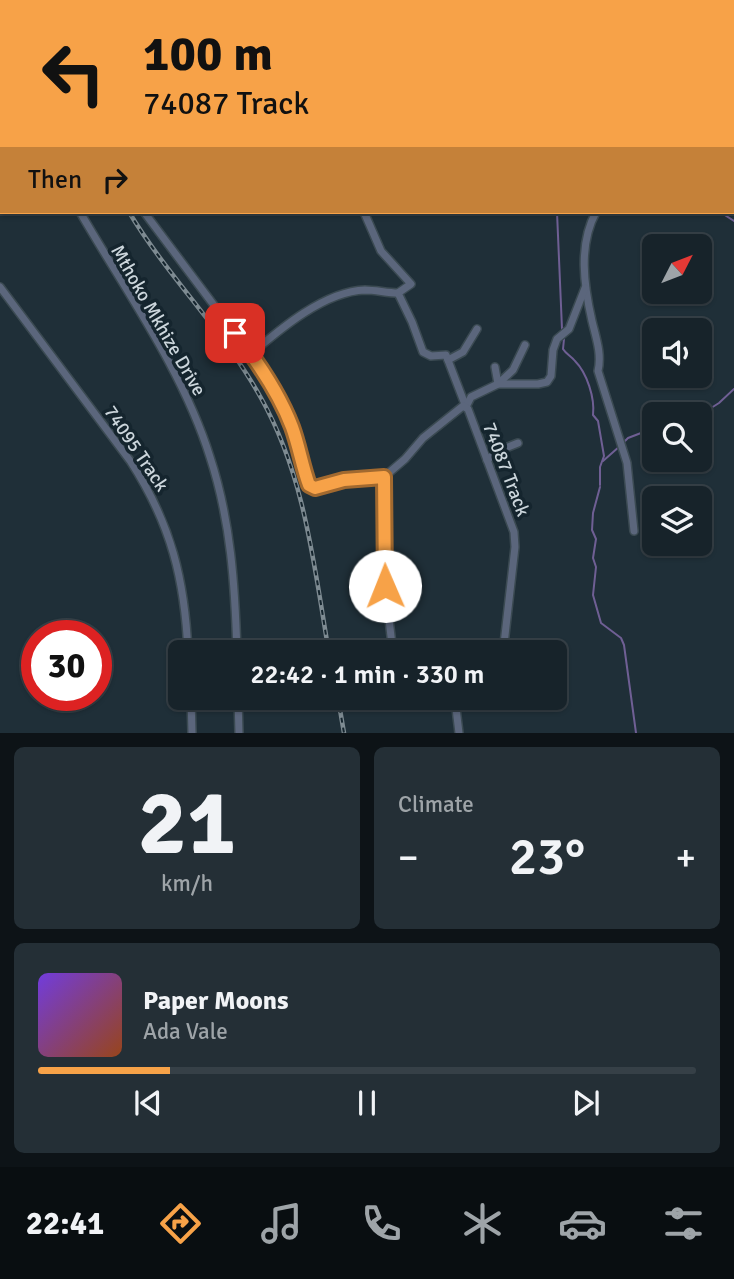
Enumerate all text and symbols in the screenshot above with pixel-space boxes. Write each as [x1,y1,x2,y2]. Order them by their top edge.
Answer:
text: 100 m [143,24,273,84]
icon: left [28,28,119,119]
text: 74087 Track [143,84,309,123]
icon: right [96,161,134,199]
text: Then [28,164,82,196]
north arrow [642,234,712,304]
map controls [642,234,712,556]
street label: Mthoko Mkhize Drive [105,241,211,400]
pin [205,303,265,363]
icon: arrive [216,314,254,352]
button: sound [642,318,712,388]
street label: 74095 Track [99,401,174,497]
button: search [642,402,712,472]
street label: 74087 Track [477,419,535,520]
button: layers [642,486,712,556]
position arrow [348,549,422,623]
speed limit sign: 30 [21,620,112,711]
text: 22:42 · 1 min · 330 m [251,659,484,691]
text: 21 [138,767,236,880]
text: Climate [398,790,474,819]
text: 23° [509,825,585,889]
text: − [398,834,419,881]
text: + [675,834,696,881]
text: km/h [161,869,213,898]
text: Paper Moons [143,985,289,1017]
text: Ada Vale [143,1017,228,1046]
icon: previous [129,1084,167,1122]
icon: pause [348,1084,386,1122]
icon: next [567,1084,605,1122]
icon: directions [156,1199,205,1248]
icon: music [257,1199,306,1248]
icon: phone [357,1199,406,1248]
icon: climate [458,1199,507,1248]
icon: car [558,1199,607,1248]
icon: filters [659,1199,708,1248]
text: 22:41 [26,1204,104,1243]

